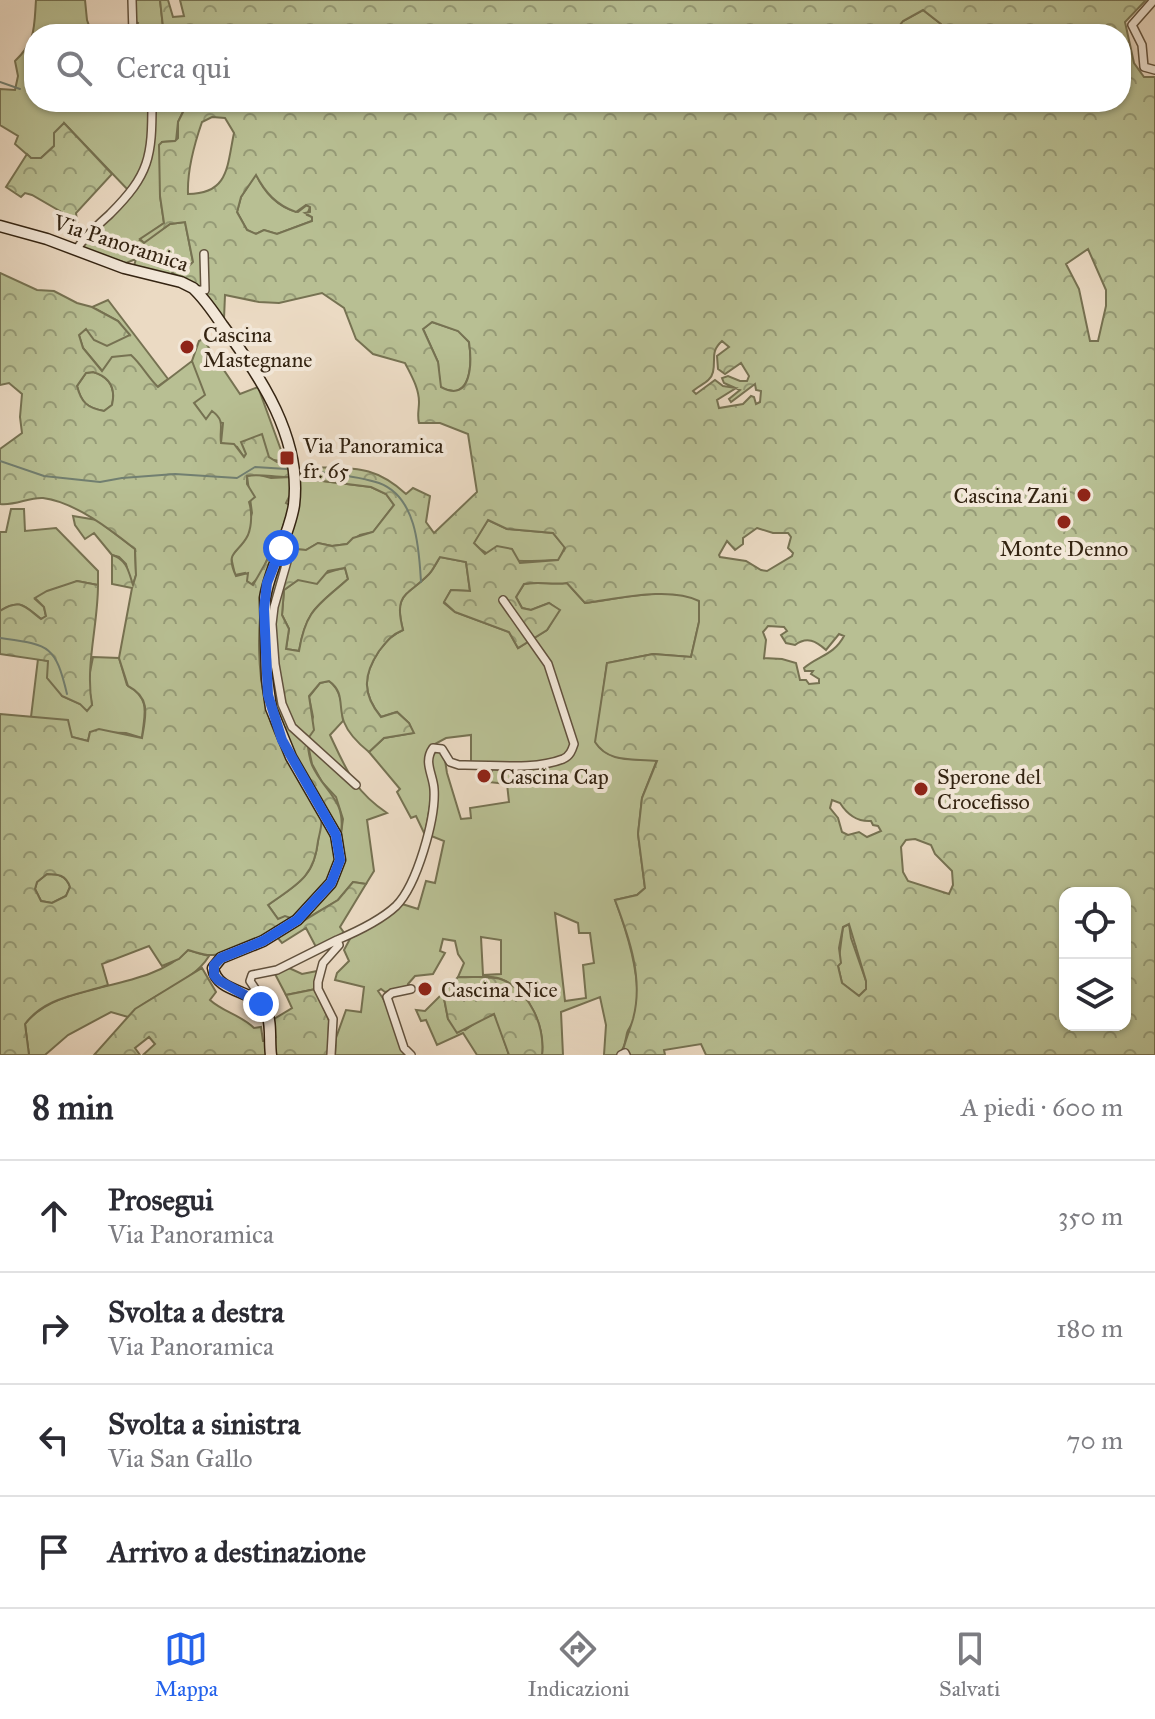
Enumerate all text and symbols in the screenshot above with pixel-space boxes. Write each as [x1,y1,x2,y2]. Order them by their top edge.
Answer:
search box [24,24,1131,112]
icon: search [52,46,96,90]
text: Cerca qui [116,50,230,86]
street label: Via Panoramica [49,208,193,278]
place label: Cascina Mastegnane [203,321,312,373]
marker: Cascina Mastegnane [178,338,196,356]
place label: Via Panoramica fr. 65 [302,432,444,484]
marker: Via Panoramica fr. 65 [278,449,296,467]
place label: Cascina Zani [953,482,1068,509]
marker: Cascina Zani [1075,486,1093,504]
marker: Monte Denno [1055,513,1073,531]
route start [263,530,299,566]
place label: Monte Denno [1000,535,1128,562]
place label: Cascina Cap [500,763,609,790]
place label: Sperone del Crocefisso [937,763,1041,815]
marker: Cascina Cap [475,767,493,785]
marker: Sperone del Crocefisso [912,780,930,798]
map controls [1059,887,1131,1031]
button: locate [1059,887,1131,959]
button: layers [1059,959,1131,1031]
place label: Cascina Nice [441,976,558,1003]
marker: Cascina Nice [416,980,434,998]
route end [243,986,279,1022]
text: 8 min [32,1087,114,1128]
text: A piedi · 600 m [961,1091,1123,1123]
text: Prosegui [108,1182,213,1218]
icon: ahead [32,1194,76,1238]
text: 350 m [1058,1200,1123,1232]
text: Via Panoramica [108,1218,274,1250]
text: Svolta a destra [108,1294,284,1330]
icon: right [32,1306,76,1350]
text: 180 m [1056,1312,1123,1344]
text: Via Panoramica [108,1330,274,1362]
text: Svolta a sinistra [108,1406,300,1442]
icon: left [32,1418,76,1462]
text: 70 m [1067,1424,1123,1456]
text: Via San Gallo [108,1442,253,1474]
icon: arrive [32,1530,76,1574]
text: Arrivo a destinazione [108,1534,366,1570]
tab: Mappa [155,1627,218,1702]
tab: Indicazioni [527,1627,630,1702]
tab: Salvati [939,1627,1000,1702]

